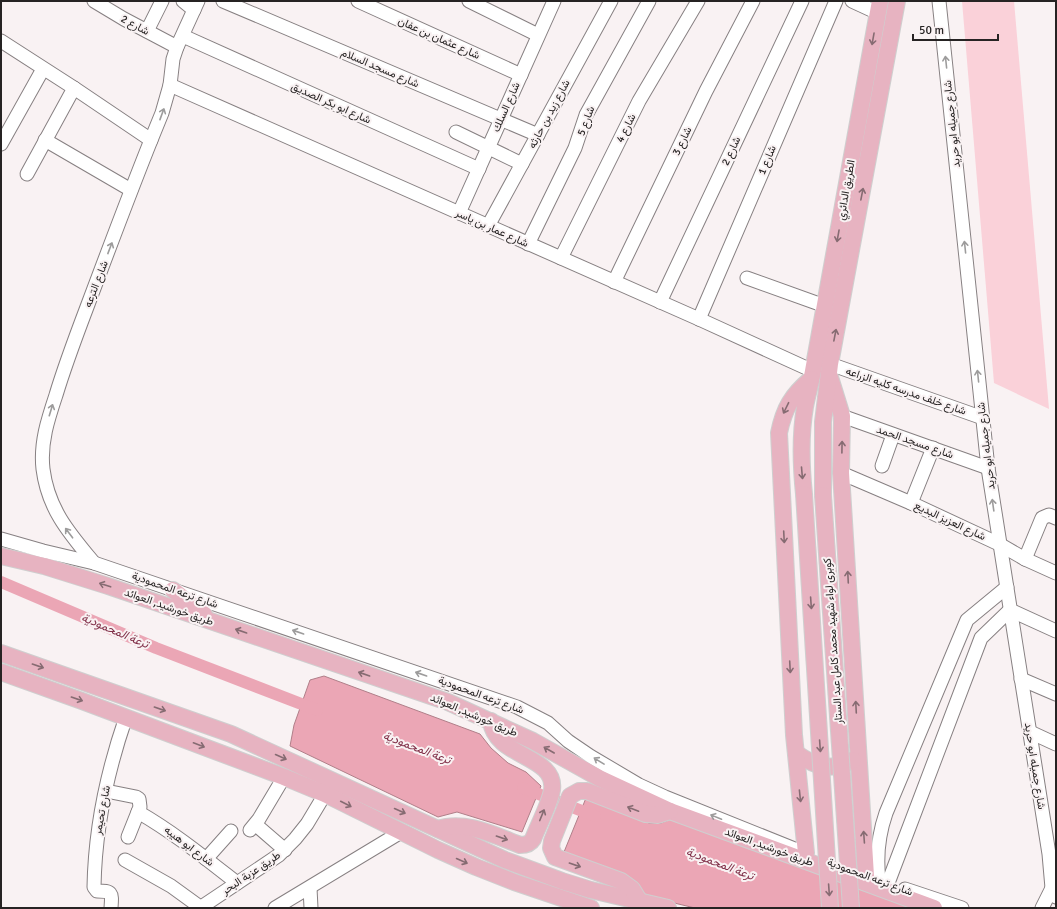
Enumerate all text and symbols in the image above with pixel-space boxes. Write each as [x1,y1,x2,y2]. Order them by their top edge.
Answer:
street label: شارع 2 [118,12,152,39]
street label: شارع عثمان بن عفان [396,14,482,63]
scale bar [913,16,998,42]
text: 50 m [919,23,944,38]
one-way arrow [869,32,877,45]
street label: شارع مسجد السلام [339,46,421,91]
one-way arrow [942,56,949,69]
street label: شارع زيد بن حارثه [525,77,574,151]
street label: شارع جميله ابو حريد [941,79,964,168]
street label: شارع ابو بكر الصديق [289,80,373,127]
street label: شارع السلك [489,80,524,134]
street label: شارع 5 [574,104,599,138]
one-way arrow [158,108,166,120]
street label: شارع 4 [613,111,640,145]
street label: شارع 3 [669,124,696,158]
street label: شارع 2 [719,134,744,168]
street label: شارع 1 [755,143,780,177]
street label: الطريق الدائري [834,159,861,222]
one-way arrow [858,188,866,201]
street label: شارع عمار بن ياسر [452,206,531,251]
one-way arrow [833,229,841,242]
one-way arrow [961,241,969,254]
one-way arrow [106,242,114,254]
street label: شارع الترعه [81,258,112,310]
one-way arrow [832,329,840,342]
street label: شارع خلف مدرسه كليه الزراعه [844,364,968,419]
one-way arrow [975,370,982,383]
street label: شارع جميله ابو حريد [974,401,999,490]
one-way arrow [782,402,789,414]
one-way arrow [48,403,55,416]
street label: شارع مسجد الحمد [874,423,956,462]
one-way arrow [838,441,846,454]
one-way arrow [798,466,806,479]
street label: شارع العزيز البديع [912,499,988,544]
one-way arrow [989,499,997,512]
one-way arrow [65,527,73,538]
one-way arrow [780,530,788,543]
street label: كوبرى لواء شهيد محمد كامل عبد الستار [821,557,845,725]
street label: شارع ترعه المحمودية [130,569,220,612]
one-way arrow [844,571,851,584]
one-way arrow [99,581,112,588]
street label: طريق خورشيد, العوائد [123,586,215,628]
one-way arrow [807,596,814,609]
water label: ترعة المحمودية [79,610,152,652]
one-way arrow [236,627,248,635]
one-way arrow [292,628,304,636]
one-way arrow [787,660,794,673]
one-way arrow [31,663,43,671]
one-way arrow [359,669,371,677]
one-way arrow [415,670,428,677]
street label: شارع ترعه المحمودية [436,673,526,718]
street label: طريق خورشيد, العوائد [428,691,520,739]
one-way arrow [71,696,84,703]
one-way arrow [852,701,859,714]
one-way arrow [154,706,166,714]
street label: شارع جميله ابو حريد [1021,722,1048,811]
water label: ترعة المحمودية [381,728,454,768]
one-way arrow [816,739,824,752]
one-way arrow [193,742,206,749]
one-way arrow [543,746,555,754]
one-way arrow [275,754,287,761]
one-way arrow [593,757,605,765]
street label: شارع تحيمر [91,784,114,837]
one-way arrow [796,789,804,802]
one-way arrow [339,801,351,808]
one-way arrow [627,804,639,812]
one-way arrow [393,808,405,815]
one-way arrow [539,810,547,822]
one-way arrow [710,812,722,820]
street label: شارع ابو هيبه [161,823,217,870]
street label: طريق خورشيد, العوائد [723,825,815,869]
one-way arrow [860,831,867,844]
one-way arrow [496,835,508,843]
water label: ترعة المحمودية [684,844,757,884]
street label: طريق عزبة البحر [218,849,283,898]
street label: شارع ترعه المحمودية [825,855,915,900]
one-way arrow [456,858,468,865]
one-way arrow [569,861,581,869]
one-way arrow [826,883,833,896]

